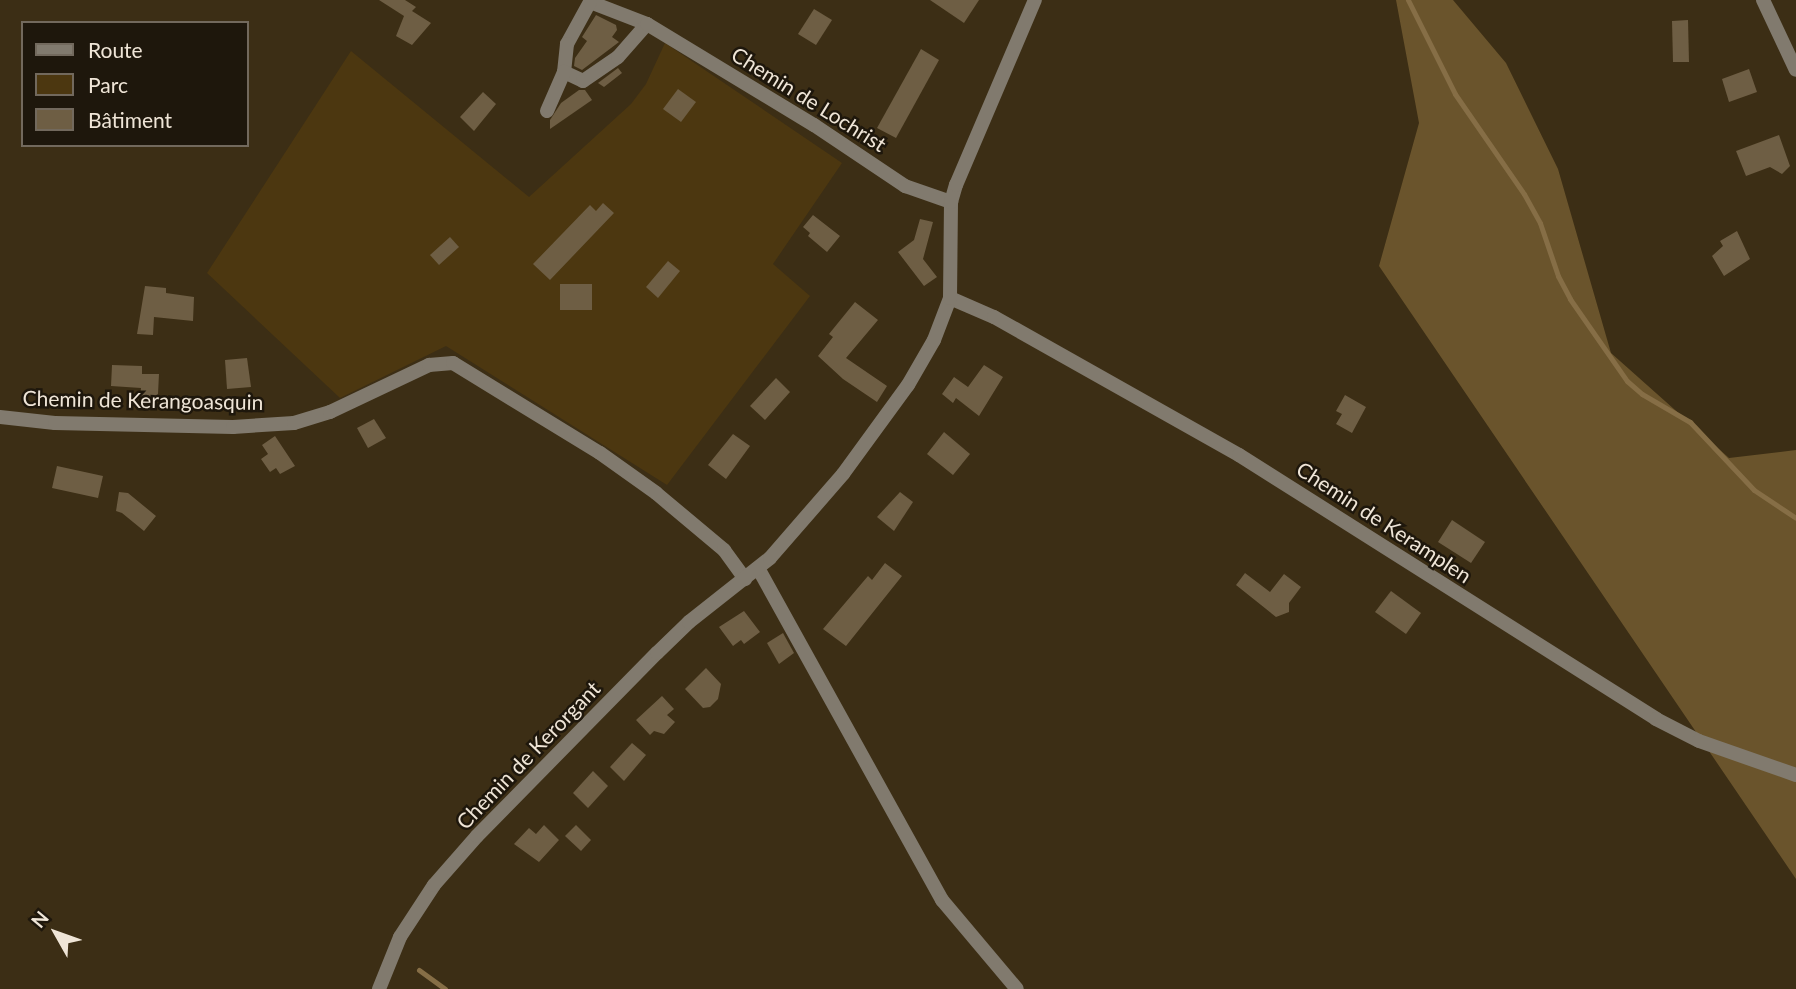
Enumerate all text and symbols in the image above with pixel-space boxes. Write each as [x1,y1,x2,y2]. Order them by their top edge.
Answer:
legend [21,21,248,147]
text: Route [88,37,143,62]
street label: Chemin de Lochrist [727,41,891,157]
text: Parc [88,72,128,97]
text: Bâtiment [88,107,172,132]
street label: Chemin de Kerangoasquin [22,385,264,415]
street label: Chemin de Keramplen [1292,456,1476,588]
street label: Chemin de Kerorgant [451,676,605,834]
north arrow [21,898,91,968]
text: N [26,906,53,932]

